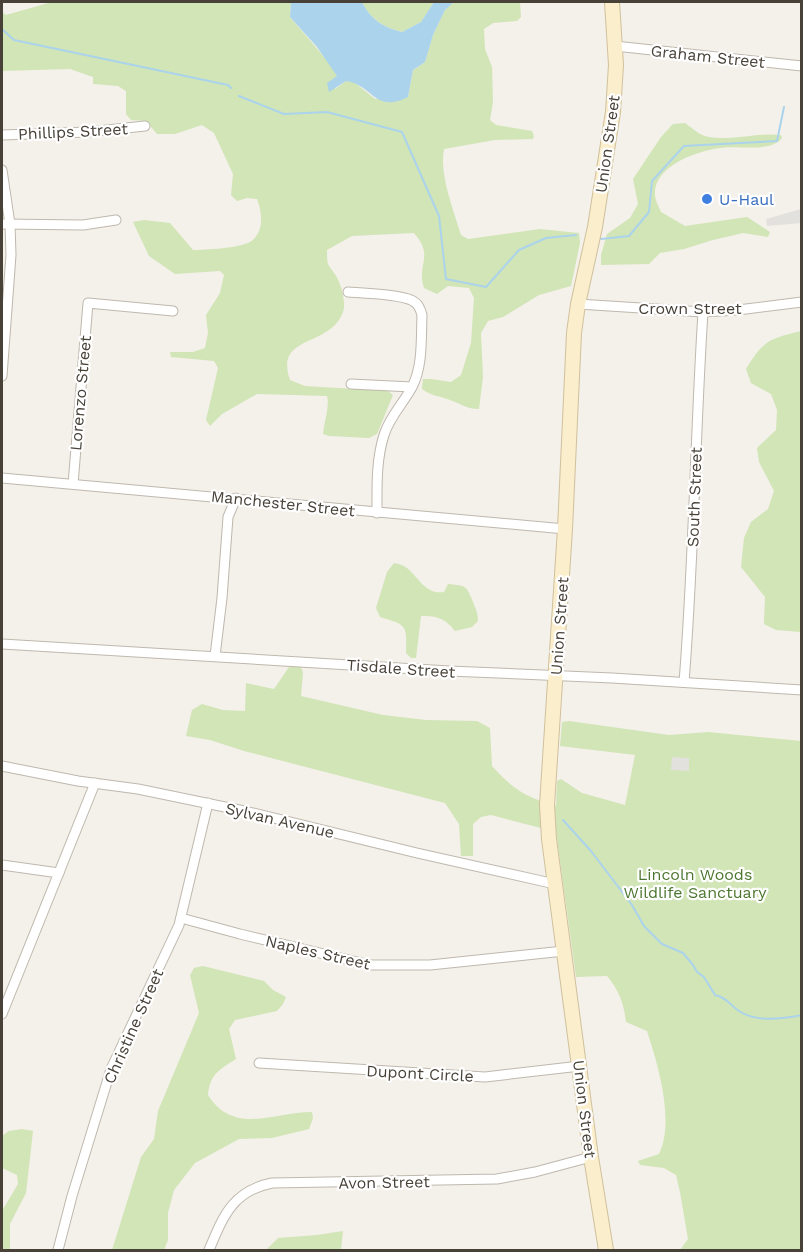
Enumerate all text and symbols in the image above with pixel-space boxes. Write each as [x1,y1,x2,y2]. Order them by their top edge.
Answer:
street label: Graham Street [650,41,766,72]
street label: Union Street [591,94,624,194]
street label: Phillips Street [18,119,129,144]
place label: U-Haul [719,190,774,209]
marker: U-Haul [700,192,714,206]
street label: Crown Street [638,299,742,318]
street label: Lorenzo Street [66,334,95,452]
street label: South Street [683,446,706,547]
street label: Manchester Street [210,486,356,521]
street label: Union Street [547,576,572,676]
street label: Tisdale Street [346,655,456,682]
street label: Sylvan Avenue [224,799,336,842]
park label: Lincoln Woods Wildlife Sanctuary [624,865,767,902]
street label: Naples Street [264,931,372,974]
street label: Christine Street [100,966,167,1087]
street label: Union Street [569,1059,600,1159]
street label: Dupont Circle [366,1061,474,1086]
street label: Avon Street [338,1172,430,1193]

